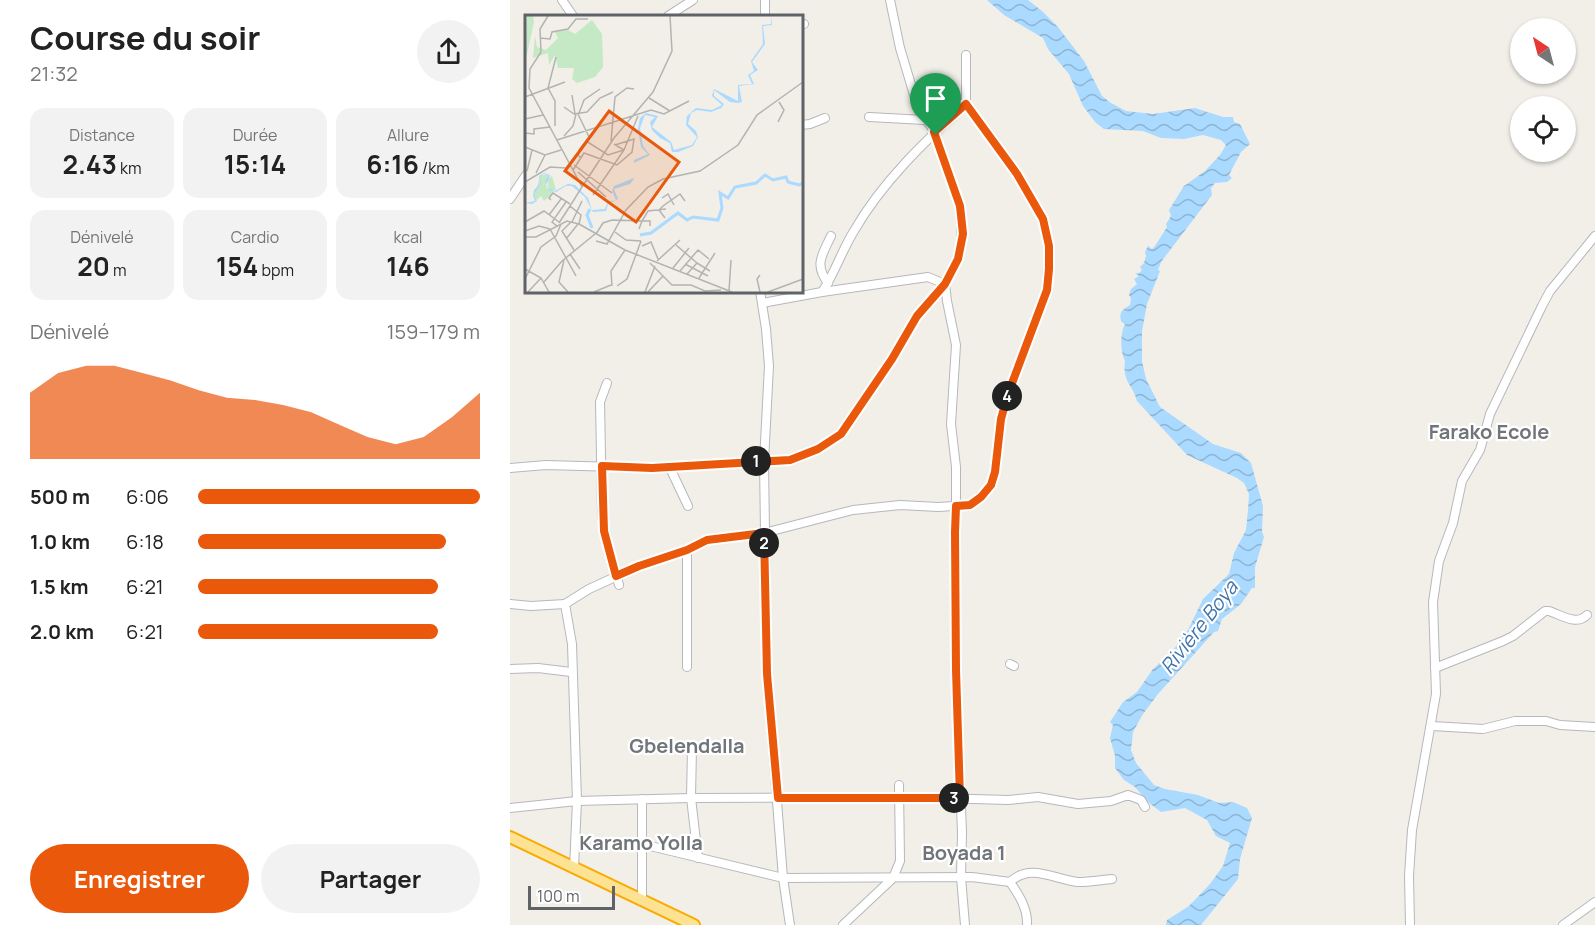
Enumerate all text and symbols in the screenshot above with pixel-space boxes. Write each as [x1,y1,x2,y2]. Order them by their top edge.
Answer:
text: Course du soir [30,15,261,60]
inset map [525,15,802,292]
north arrow [1510,18,1576,84]
map controls [1510,18,1576,162]
button: share [417,20,480,83]
text: 21:32 [30,60,78,87]
pin [910,73,961,135]
icon: arrive [919,82,952,115]
button: locate [1510,96,1576,162]
text: Distance [69,124,135,146]
text: Durée [233,124,277,146]
text: Allure [387,124,429,146]
text: 2.43 [62,146,117,182]
text: 15:14 [224,146,286,182]
text: 6:16 [366,146,419,182]
text: km [117,157,142,179]
text: /km [419,157,450,179]
text: Dénivelé [70,226,134,248]
text: Cardio [231,226,279,248]
text: kcal [393,226,423,248]
text: 20 [77,248,110,284]
text: 154 [216,248,258,284]
text: 146 [386,248,430,284]
text: m [110,259,127,281]
text: bpm [258,259,294,281]
text: Dénivelé [30,318,109,345]
text: 159–179 m [387,318,480,345]
pin: 4 [992,381,1022,411]
text: 4 [1002,385,1012,407]
district label: Farako Ecole [1429,418,1549,445]
pin: 1 [741,446,771,476]
text: 1 [752,450,760,472]
text: 500 m [30,483,90,510]
text: 6:06 [126,483,169,510]
text: 1.0 km [30,528,90,555]
text: 6:18 [126,528,164,555]
pin: 2 [749,528,779,558]
text: 2 [759,532,769,554]
text: 1.5 km [30,573,89,600]
text: 6:21 [126,573,164,600]
water label: Rivière Boya [1154,574,1244,679]
text: 2.0 km [30,618,94,645]
text: 6:21 [126,618,164,645]
district label: Gbelendalla [629,732,745,759]
pin: 3 [939,783,969,813]
text: 3 [949,787,959,809]
district label: Karamo Yolla [579,829,703,856]
district label: Boyada 1 [922,839,1006,866]
button: Enregistrer [30,844,249,913]
button: Partager [261,844,480,913]
scale bar [528,883,615,910]
text: 100 m [537,885,580,907]

